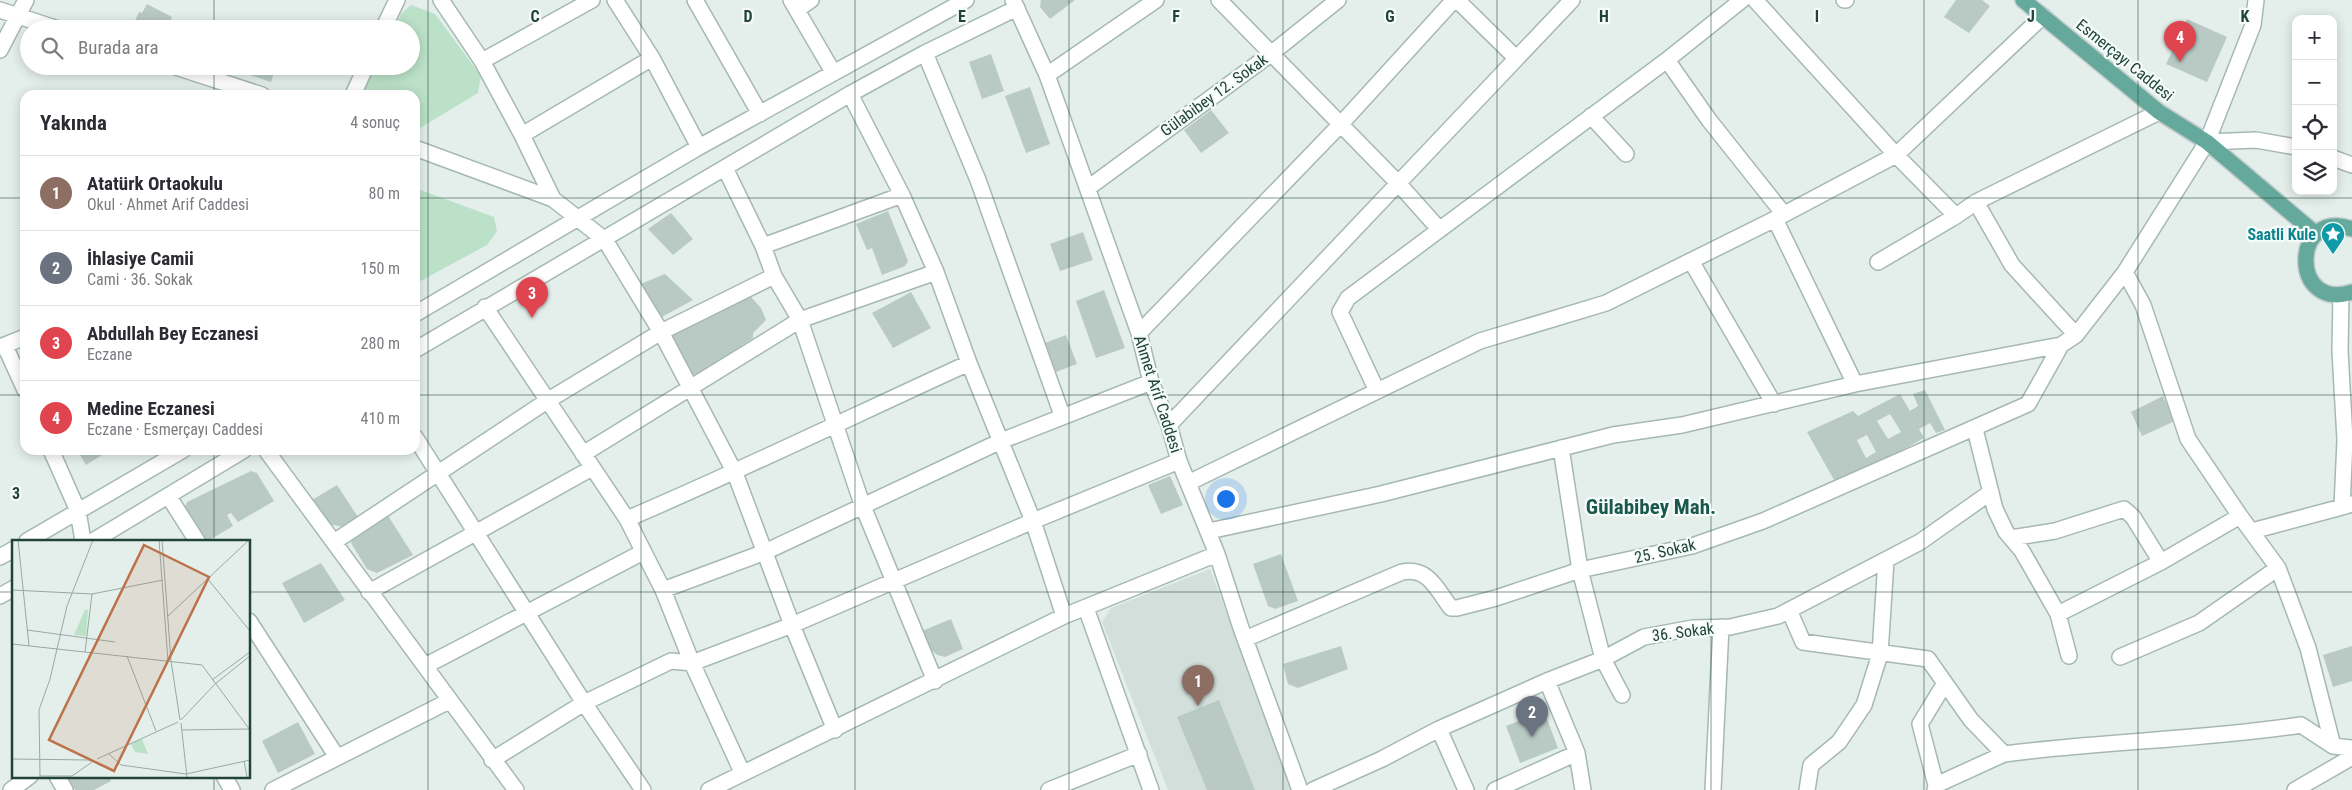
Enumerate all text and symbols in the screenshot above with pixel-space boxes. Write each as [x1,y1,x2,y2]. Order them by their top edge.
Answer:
text: C [530,7,540,26]
text: D [743,7,753,26]
text: E [958,7,966,26]
text: F [1172,7,1180,26]
text: G [1385,7,1395,26]
text: H [1599,7,1609,26]
text: I [1815,7,1819,26]
text: J [2027,7,2035,26]
text: K [2241,7,2250,26]
street label: Esmerçayı Caddesi [2073,15,2177,105]
map controls [2292,15,2337,195]
button: + [2292,15,2337,60]
search box [20,20,420,75]
pin: 4 [2164,21,2196,62]
icon: search [38,34,66,62]
text: Burada ara [78,36,159,59]
street label: Gülabibey 12. Sokak [1157,49,1272,140]
button: − [2292,60,2337,105]
button: locate [2292,105,2337,150]
text: Yakında [40,111,107,135]
text: 4 sonuç [350,113,400,132]
button: layers [2292,150,2337,195]
text: Atatürk Ortaokulu [87,172,223,195]
text: 1 [52,184,60,203]
text: 80 m [368,184,400,203]
text: Okul · Ahmet Arif Caddesi [87,195,249,214]
place icon: Saatli Kule [2320,221,2346,255]
place label: Saatli Kule [2247,225,2316,244]
text: İhlasiye Camii [87,247,194,270]
text: 2 [52,259,60,278]
text: 150 m [361,259,400,278]
text: Cami · 36. Sokak [87,270,193,289]
pin: 3 [516,277,548,318]
text: Abdullah Bey Eczanesi [87,322,259,345]
street label: Ahmet Arif Caddesi [1130,333,1186,455]
text: 3 [52,334,60,353]
text: 280 m [361,334,400,353]
text: Eczane [87,345,132,364]
text: Medine Eczanesi [87,397,215,420]
text: 4 [52,409,60,428]
text: 410 m [361,409,400,428]
text: Eczane · Esmerçayı Caddesi [87,420,263,439]
text: 3 [12,484,20,503]
your location [1213,486,1239,512]
district label: Gülabibey Mah. [1586,495,1716,519]
street label: 25. Sokak [1633,535,1698,567]
inset map [12,540,250,778]
street label: 36. Sokak [1651,619,1716,645]
pin: 1 [1182,665,1214,706]
pin: 2 [1516,696,1548,737]

